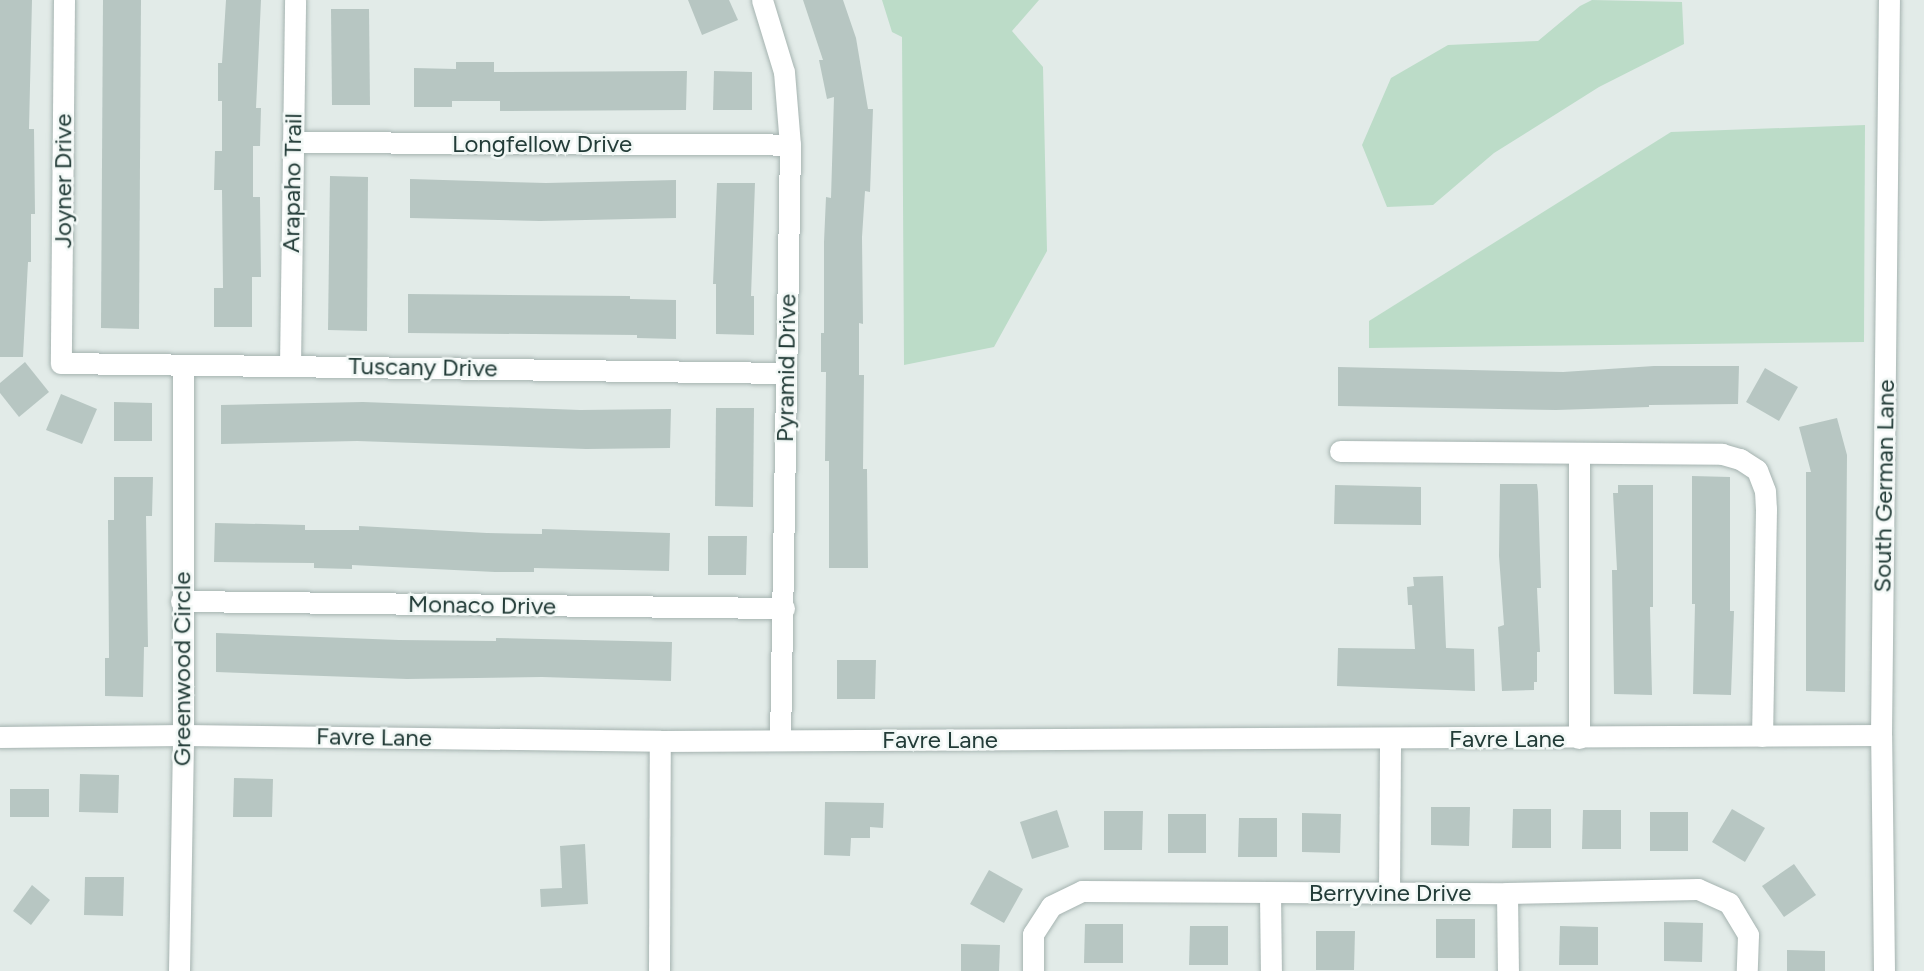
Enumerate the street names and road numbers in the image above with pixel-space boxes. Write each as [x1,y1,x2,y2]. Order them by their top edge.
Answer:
street label: Arapaho Trail [276,113,308,253]
street label: Joyner Drive [49,114,77,248]
street label: Longfellow Drive [452,130,632,158]
street label: Pyramid Drive [770,294,802,442]
street label: Tuscany Drive [348,351,498,383]
street label: South German Lane [1868,379,1900,593]
street label: Greenwood Circle [168,572,196,766]
street label: Monaco Drive [408,589,556,621]
street label: Favre Lane [316,722,432,752]
street label: Favre Lane [1449,725,1565,753]
street label: Favre Lane [882,726,998,754]
street label: Berryvine Drive [1309,879,1471,907]

